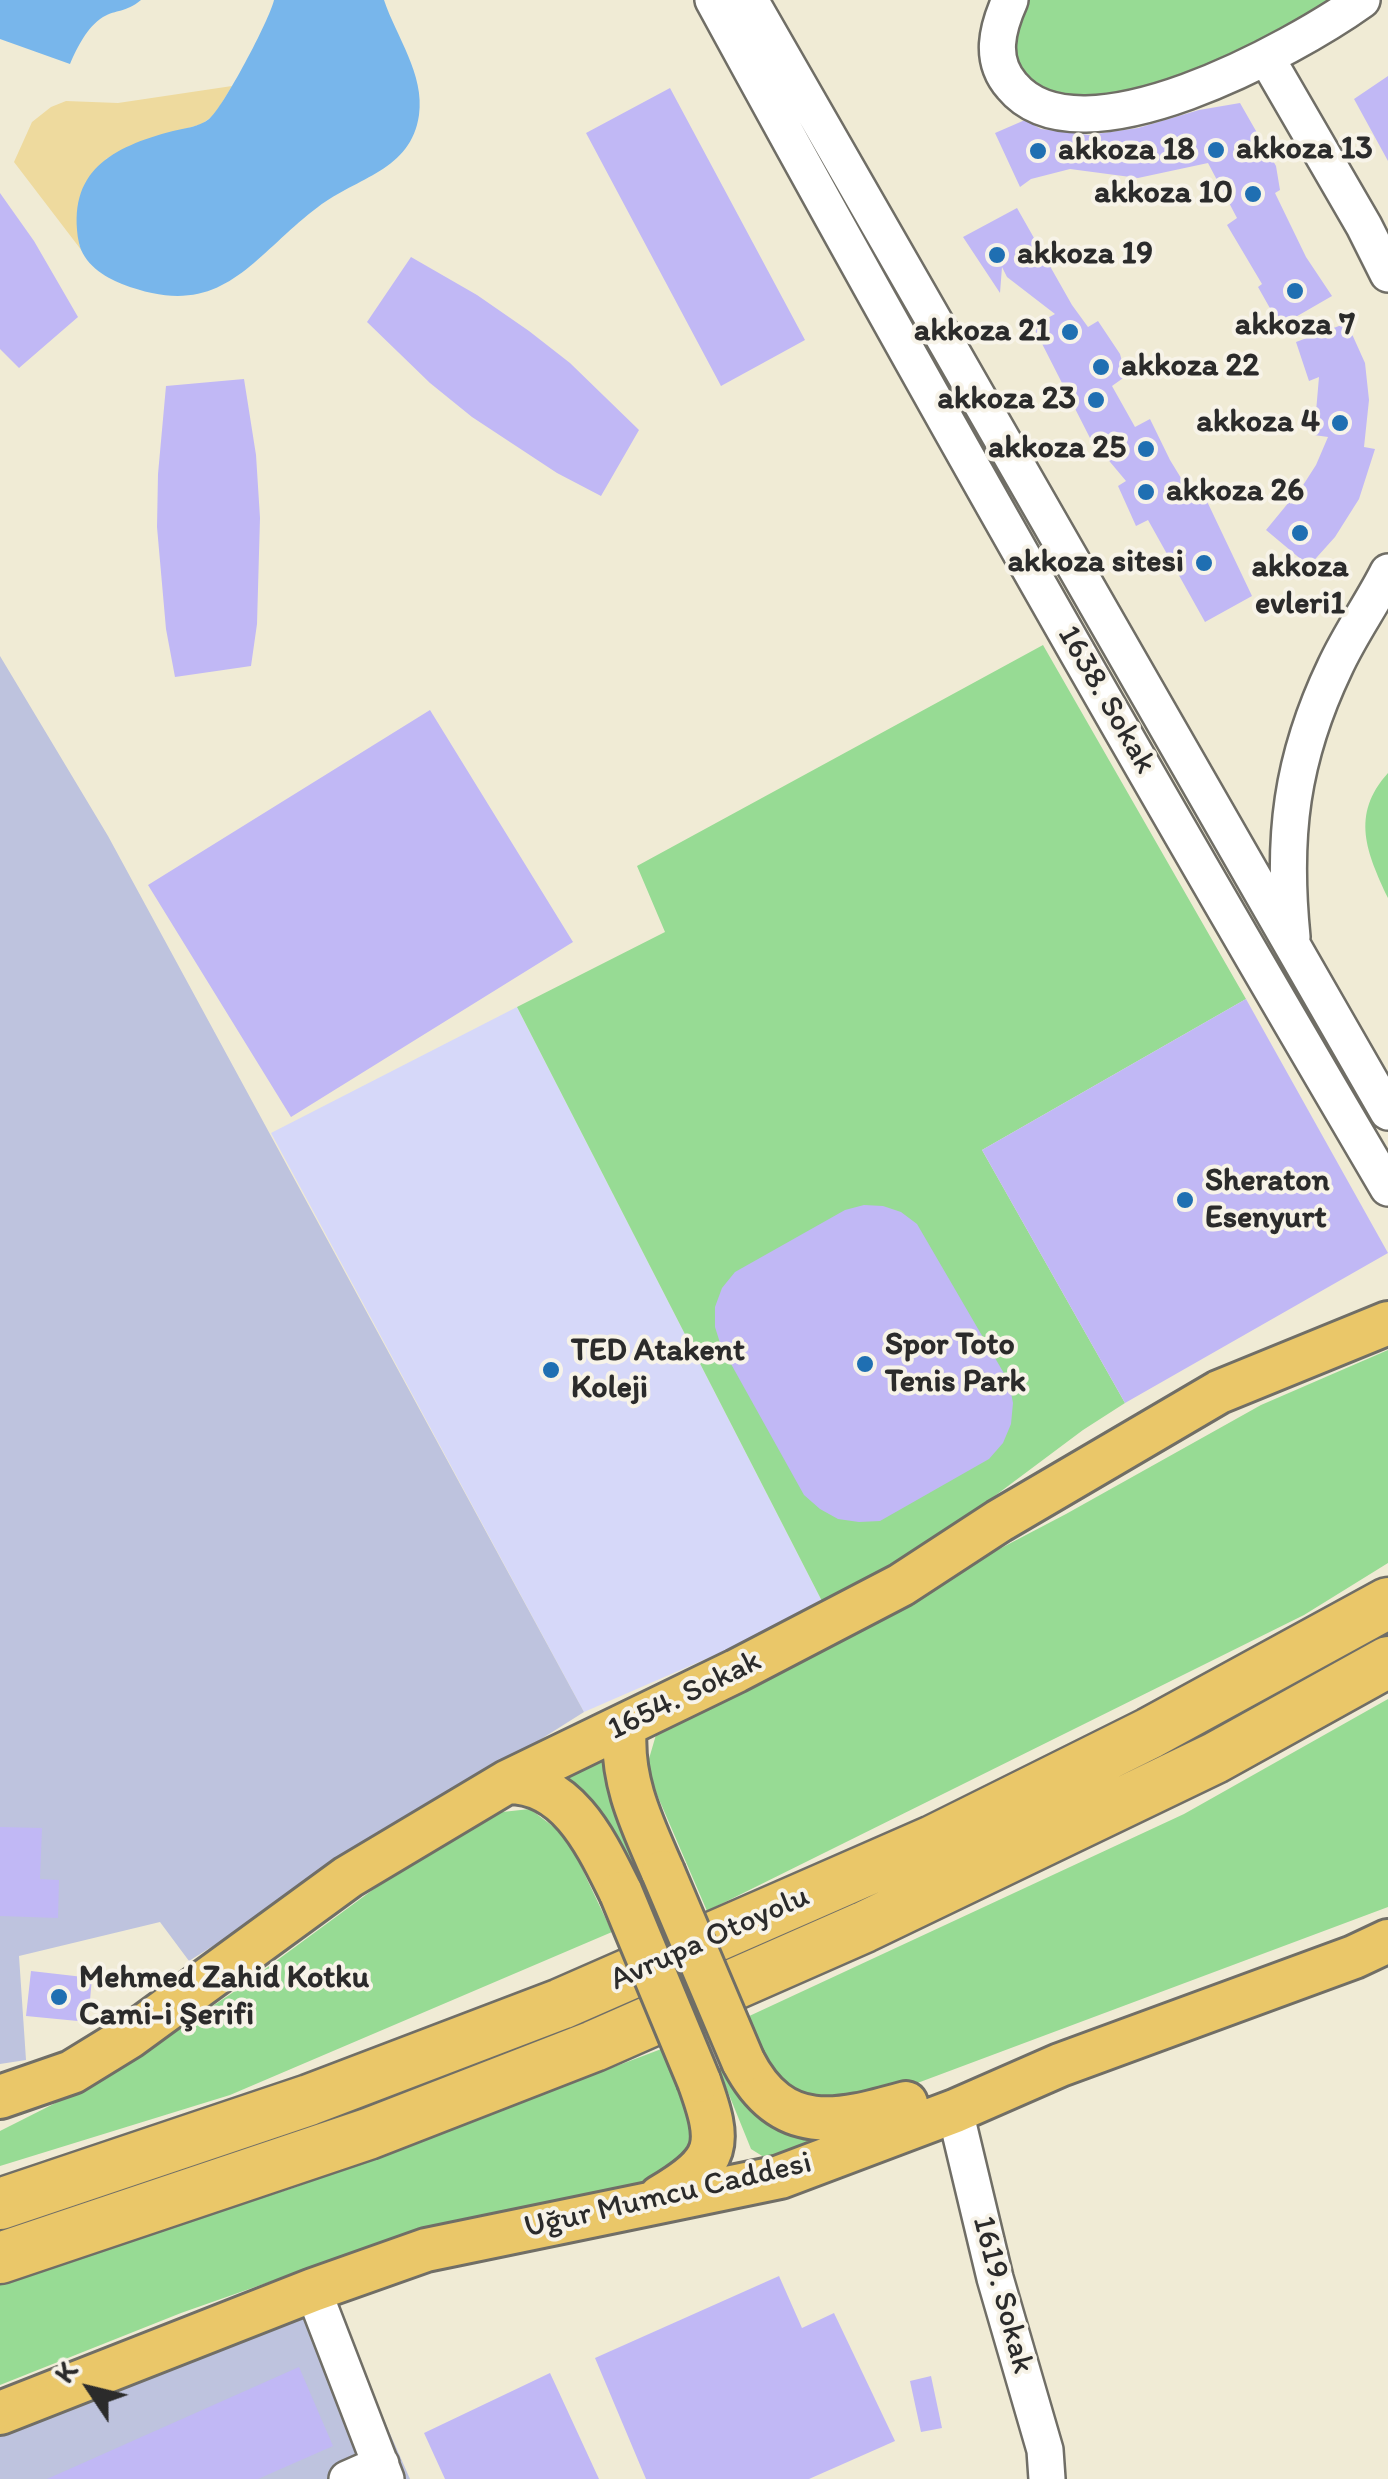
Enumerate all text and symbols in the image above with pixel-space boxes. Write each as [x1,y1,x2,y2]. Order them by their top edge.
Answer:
place label: akkoza 13 [1236,131,1373,169]
place label: akkoza 18 [1058,132,1195,170]
marker: akkoza 13 [1205,139,1227,161]
marker: akkoza 18 [1027,140,1049,162]
place label: akkoza 10 [1094,175,1233,213]
marker: akkoza 10 [1242,183,1264,205]
place label: akkoza 19 [1017,236,1153,274]
marker: akkoza 19 [986,244,1008,266]
marker: akkoza 7 [1284,280,1306,302]
place label: akkoza 7 [1235,307,1355,345]
place label: akkoza 21 [914,313,1050,351]
marker: akkoza 21 [1059,321,1081,343]
place label: akkoza 22 [1121,348,1259,386]
marker: akkoza 22 [1090,356,1112,378]
place label: akkoza 23 [937,381,1076,419]
marker: akkoza 23 [1085,389,1107,411]
place label: akkoza 4 [1196,404,1320,442]
marker: akkoza 4 [1329,412,1351,434]
place label: akkoza 25 [988,430,1126,468]
marker: akkoza 25 [1135,438,1157,460]
place label: akkoza 26 [1166,473,1304,511]
marker: akkoza 26 [1135,481,1157,503]
marker: akkoza evleri1 [1289,522,1311,544]
place label: akkoza sitesi [1007,544,1184,582]
place label: akkoza evleri1 [1251,549,1349,624]
marker: akkoza sitesi [1193,552,1215,574]
street label: 1638. Sokak [1048,619,1164,781]
place label: Sheraton Esenyurt [1205,1163,1330,1238]
marker: Sheraton Esenyurt [1174,1189,1196,1211]
place label: Spor Toto Tenis Park [885,1327,1026,1402]
place label: TED Atakent Koleji [571,1333,745,1408]
marker: Spor Toto Tenis Park [854,1353,876,1375]
marker: TED Atakent Koleji [540,1359,562,1381]
street label: 1654. Sokak [602,1642,768,1750]
street label: Avrupa Otoyolu [604,1878,816,2000]
place label: Mehmed Zahid Kotku Cami-i Şerifi [79,1960,369,2035]
marker: Mehmed Zahid Kotku Cami-i Şerifi [48,1986,70,2008]
street label: Uğur Mumcu Caddesi [521,2144,815,2248]
street label: 1619. Sokak [963,2212,1041,2378]
north arrow [40,2339,140,2439]
text: K [46,2355,84,2389]

